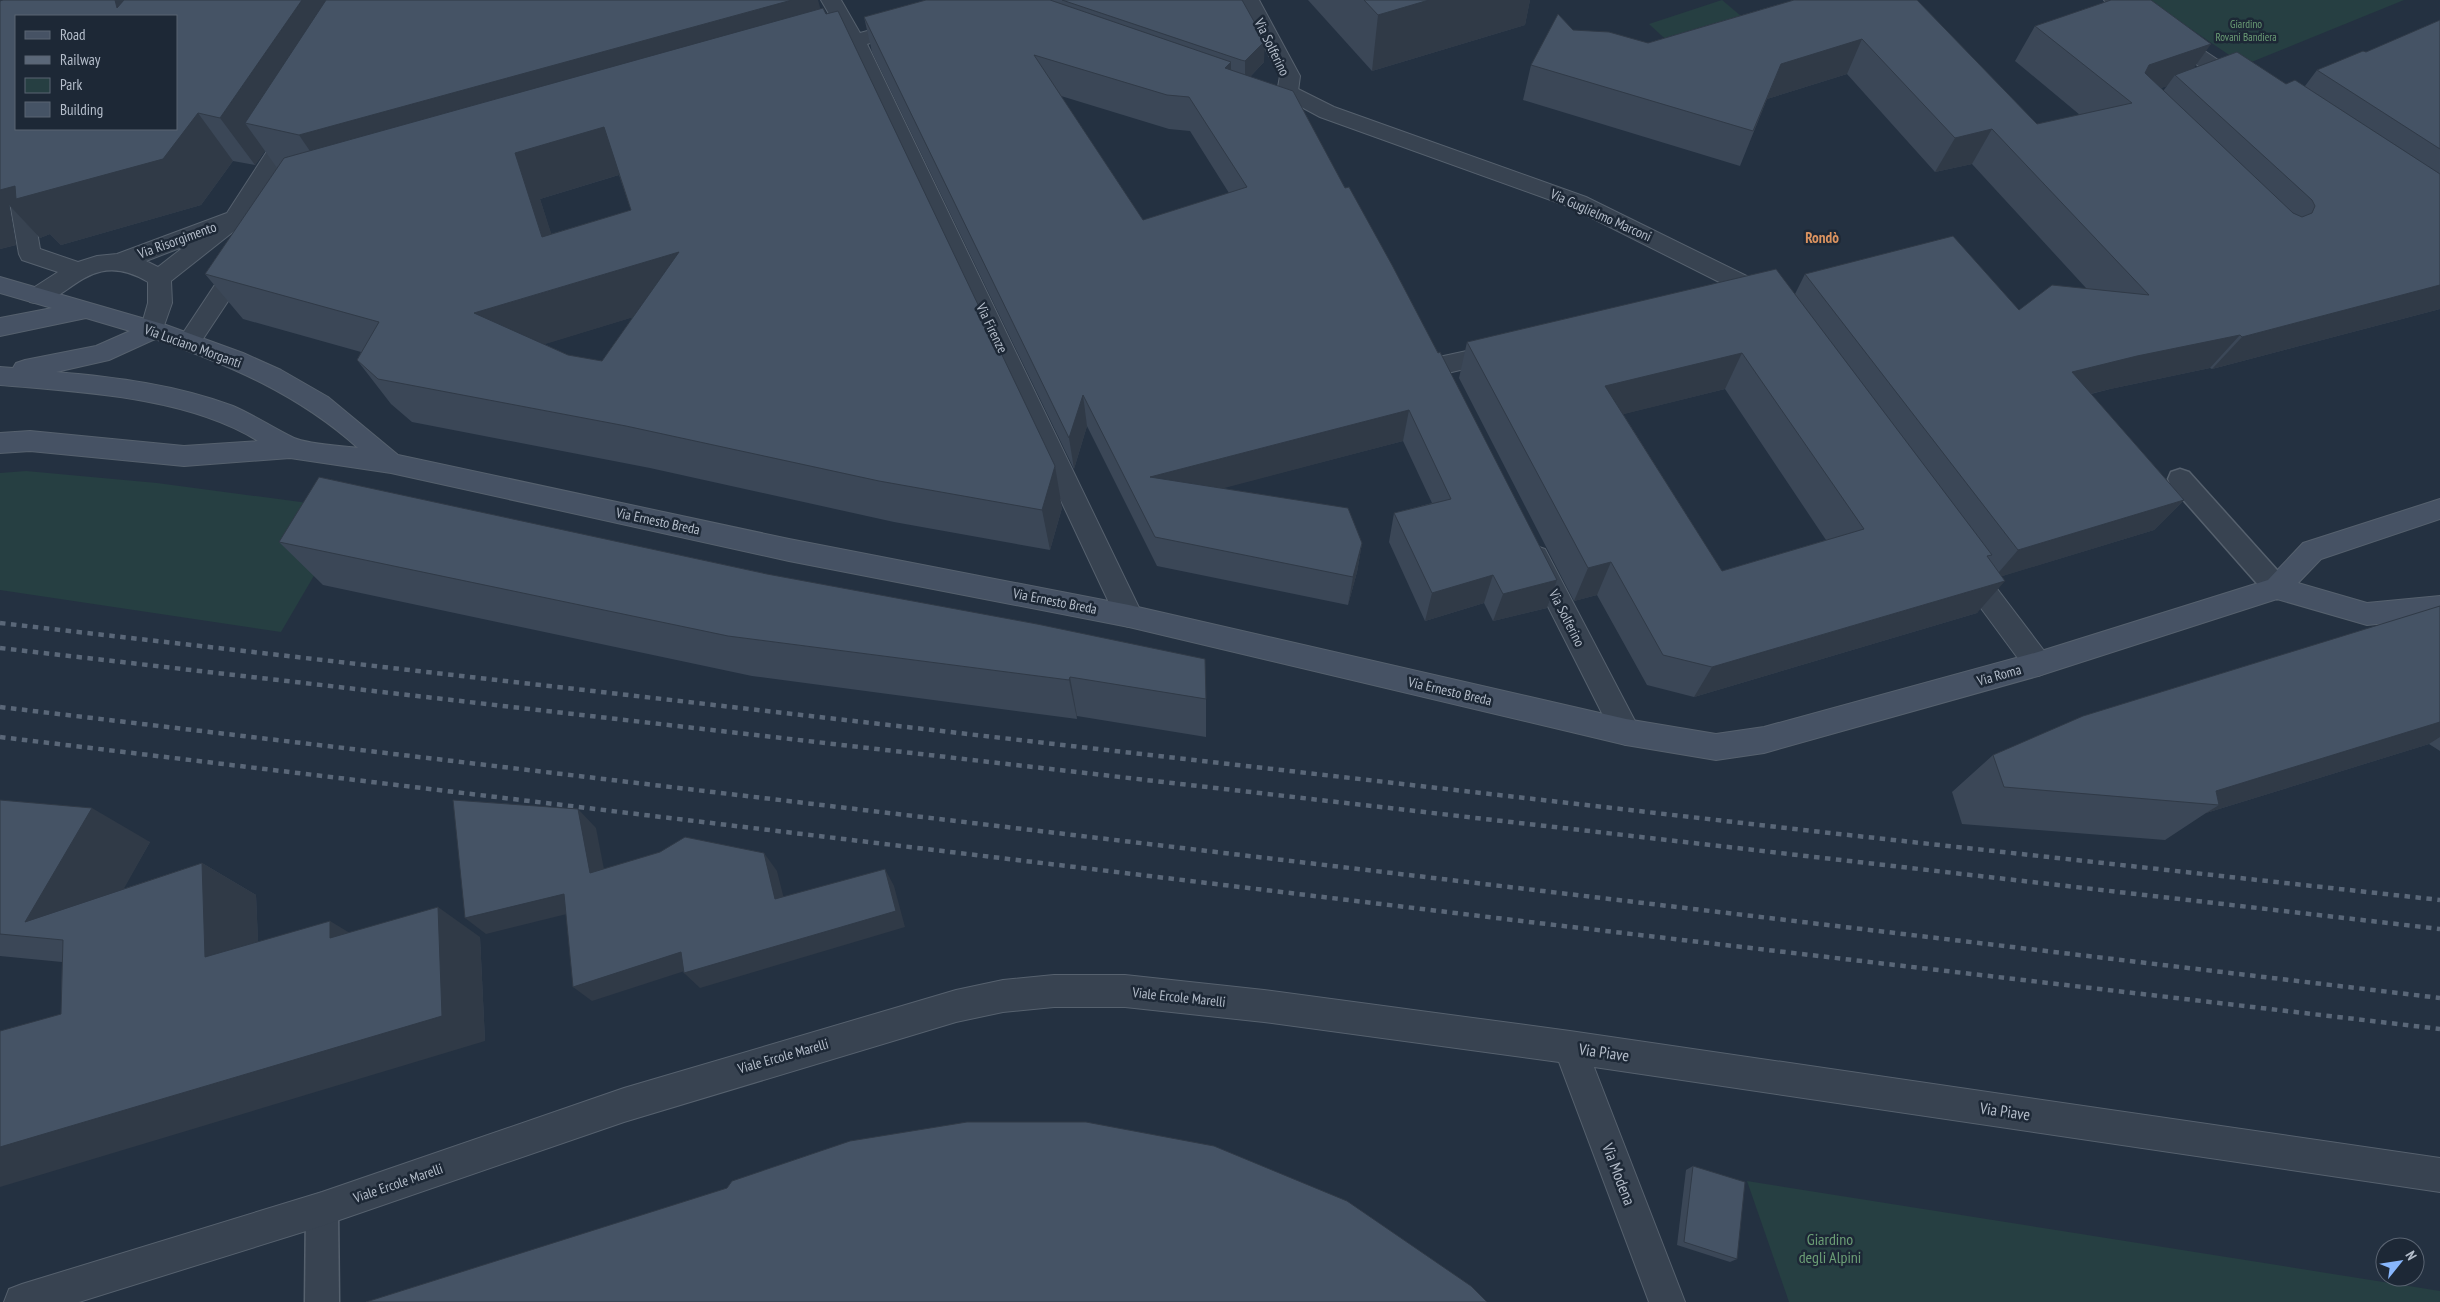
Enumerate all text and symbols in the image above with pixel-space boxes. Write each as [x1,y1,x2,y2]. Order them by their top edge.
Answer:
street label: Via Solferino [1250,14,1294,79]
legend [15,15,178,130]
park label: Giardino Rovani Bandiera [2215,17,2277,44]
text: Road [60,25,86,44]
text: Railway [60,50,101,69]
text: Park [60,75,82,94]
text: Building [60,100,103,119]
street label: Via Guglielmo Marconi [1547,184,1654,245]
street label: Via Risorgimento [134,217,219,263]
district label: Rondò [1805,228,1839,247]
street label: Via Firenze [972,299,1012,356]
street label: Via Luciano Morganti [141,320,244,372]
street label: Via Ernesto Breda [613,503,702,539]
street label: Via Ernesto Breda [1010,584,1099,618]
street label: Via Solferino [1545,586,1589,650]
street label: Via Roma [1974,660,2023,690]
street label: Via Ernesto Breda [1405,672,1494,709]
street label: Viale Ercole Marelli [1131,983,1226,1011]
street label: Viale Ercole Marelli [735,1034,830,1078]
street label: Via Piave [1577,1038,1630,1065]
street label: Via Piave [1978,1097,2031,1124]
street label: Via Modena [1598,1139,1640,1208]
street label: Viale Ercole Marelli [350,1159,445,1207]
park label: Giardino degli Alpini [1799,1229,1861,1267]
north arrow [2375,1237,2425,1287]
text: N [2402,1248,2421,1263]

